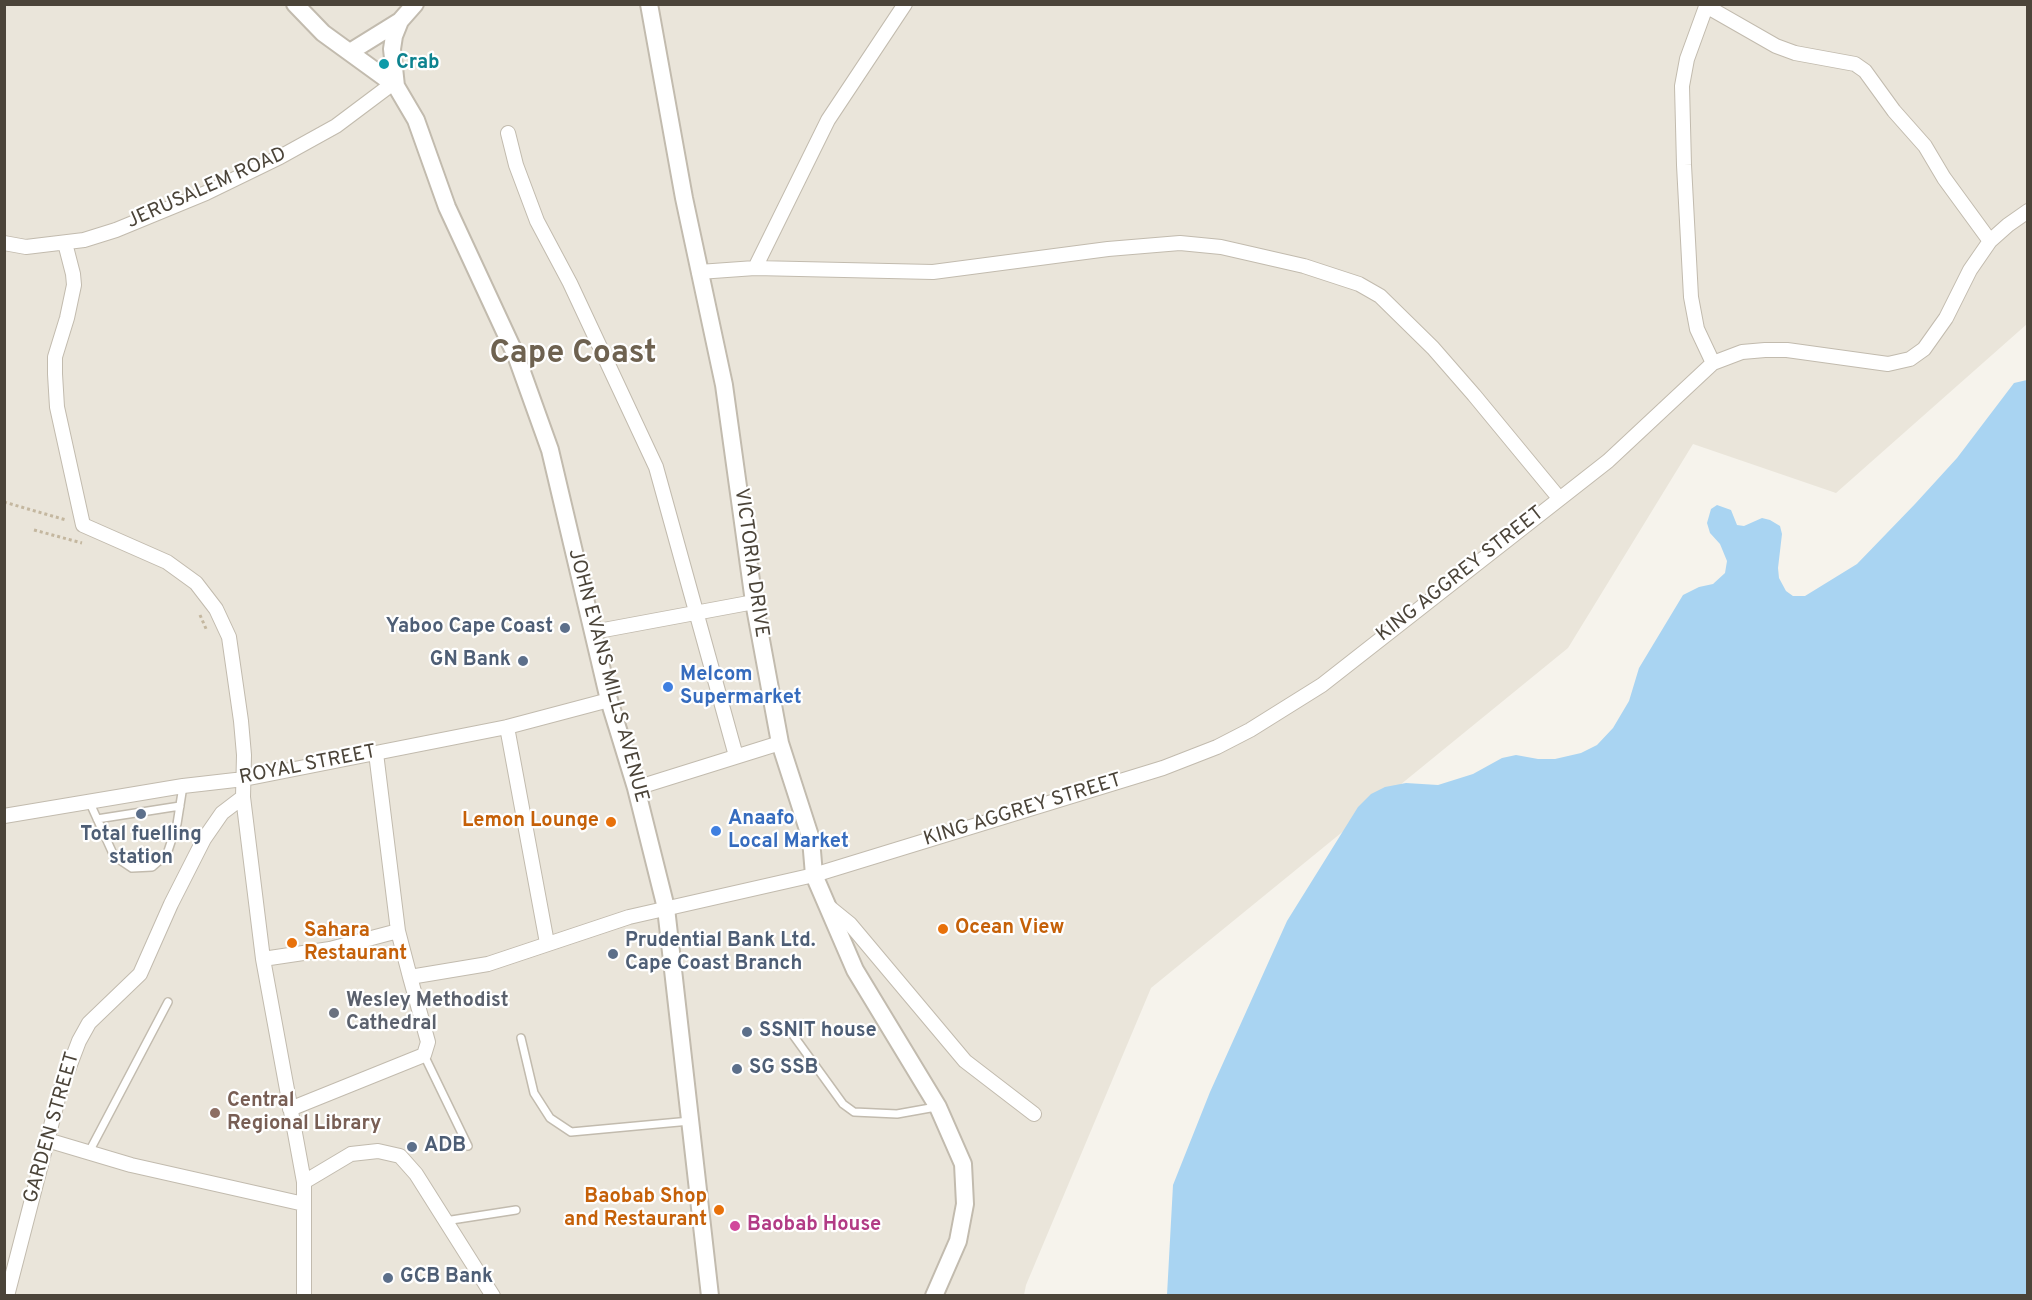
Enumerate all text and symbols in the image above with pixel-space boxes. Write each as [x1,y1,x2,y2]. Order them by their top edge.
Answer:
place label: Crab [396,52,440,76]
marker: Crab [377,57,391,71]
street label: JERUSALEM ROAD [124,143,290,235]
district label: Cape Coast [489,337,657,375]
street label: VICTORIA DRIVE [728,487,772,639]
street label: KING AGGREY STREET [1372,502,1550,648]
street label: JOHN EVANS MILLS AVENUE [562,546,652,806]
place label: Yaboo Cape Coast [386,616,553,640]
marker: Yaboo Cape Coast [558,621,572,635]
place label: GN Bank [430,649,511,673]
marker: GN Bank [516,654,530,668]
place label: Melcom Supermarket [680,664,802,711]
marker: Melcom Supermarket [661,680,675,694]
street label: ROYAL STREET [238,741,378,791]
street label: KING AGGREY STREET [921,769,1125,853]
marker: Total fuelling station [134,807,148,821]
place label: Anaafo Local Market [728,808,849,855]
place label: Lemon Lounge [462,810,599,834]
marker: Lemon Lounge [604,815,618,829]
place label: Total fuelling station [80,824,202,871]
marker: Anaafo Local Market [709,824,723,838]
place label: Ocean View [955,917,1064,941]
place label: Sahara Restaurant [304,920,407,967]
marker: Ocean View [936,922,950,936]
place label: Prudential Bank Ltd. Cape Coast Branch [625,930,816,977]
marker: Sahara Restaurant [285,936,299,950]
marker: Prudential Bank Ltd. Cape Coast Branch [606,947,620,961]
place label: Wesley Methodist Cathedral [346,990,508,1037]
marker: Wesley Methodist Cathedral [327,1006,341,1020]
place label: SSNIT house [759,1020,877,1044]
marker: SSNIT house [740,1025,754,1039]
street label: GARDEN STREET [20,1050,86,1206]
place label: SG SSB [749,1057,818,1081]
marker: SG SSB [730,1062,744,1076]
place label: Central Regional Library [227,1090,381,1137]
marker: Central Regional Library [208,1106,222,1120]
place label: ADB [424,1135,466,1159]
marker: ADB [405,1140,419,1154]
place label: Baobab Shop and Restaurant [564,1186,707,1233]
marker: Baobab Shop and Restaurant [712,1203,726,1217]
place label: Baobab House [747,1214,881,1238]
marker: Baobab House [728,1219,742,1233]
place label: GCB Bank [400,1266,493,1290]
marker: GCB Bank [381,1271,395,1285]

